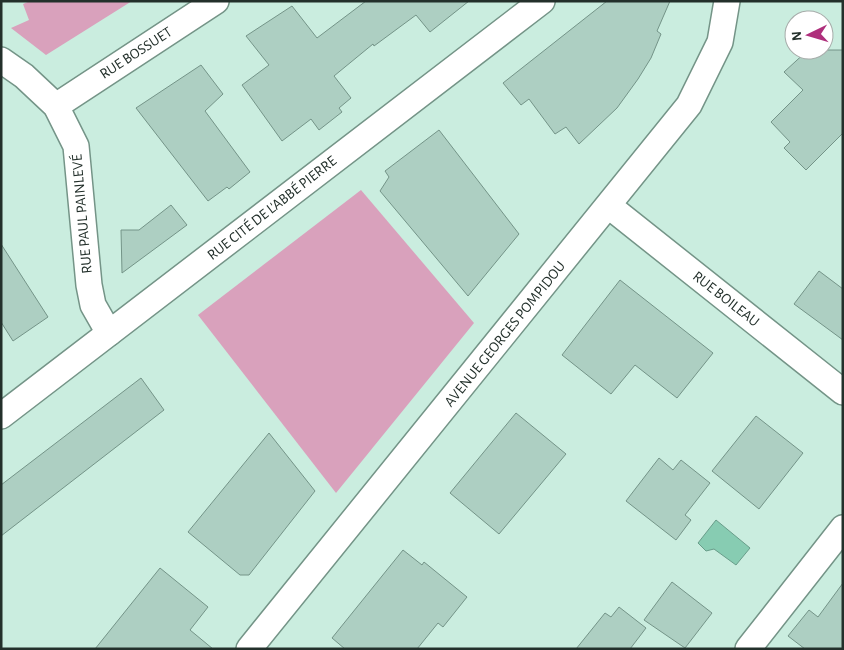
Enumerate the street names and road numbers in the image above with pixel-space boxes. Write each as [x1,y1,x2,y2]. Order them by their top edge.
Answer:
street label: RUE BOSSUET [97,24,175,82]
street label: RUE CITÉ DE L'ABBÉ PIERRE [204,152,339,263]
street label: RUE PAUL PAINLEVÉ [67,154,95,275]
street label: AVENUE GEORGES POMPIDOU [442,258,568,410]
street label: RUE BOILEAU [690,268,762,330]

